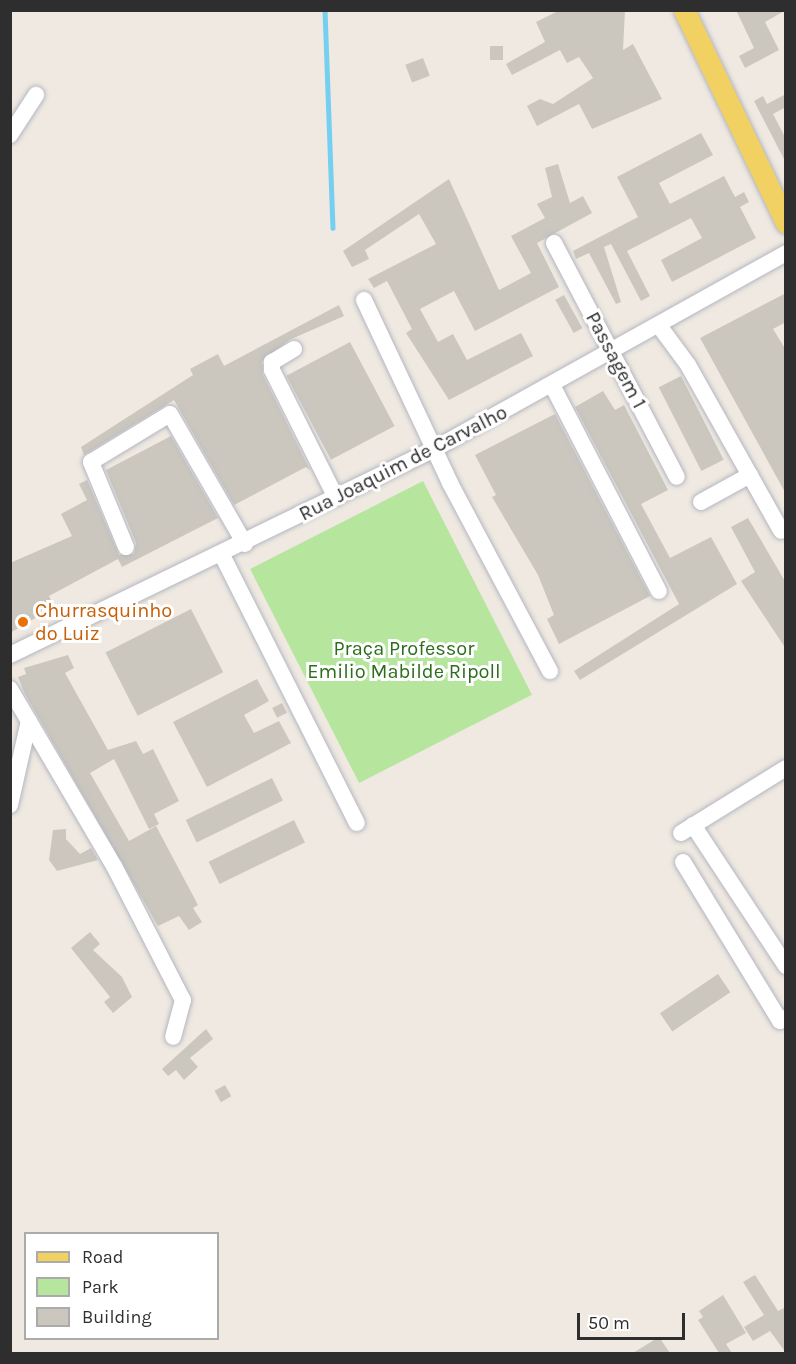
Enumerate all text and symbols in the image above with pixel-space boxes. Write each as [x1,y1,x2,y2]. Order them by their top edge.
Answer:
street label: Passagem 1 [581,308,651,412]
street label: Rua Joaquim de Carvalho [295,400,511,526]
place label: Churrasquinho do Luiz [35,598,172,645]
marker: Churrasquinho do Luiz [16,615,30,629]
park label: Praça Professor Emilio Mabilde Ripoll [307,637,501,684]
legend [24,1232,219,1340]
text: Road [82,1246,123,1268]
text: Park [82,1276,119,1298]
scale bar [580,1301,688,1339]
text: Building [82,1306,152,1328]
text: 50 m [588,1312,630,1334]

